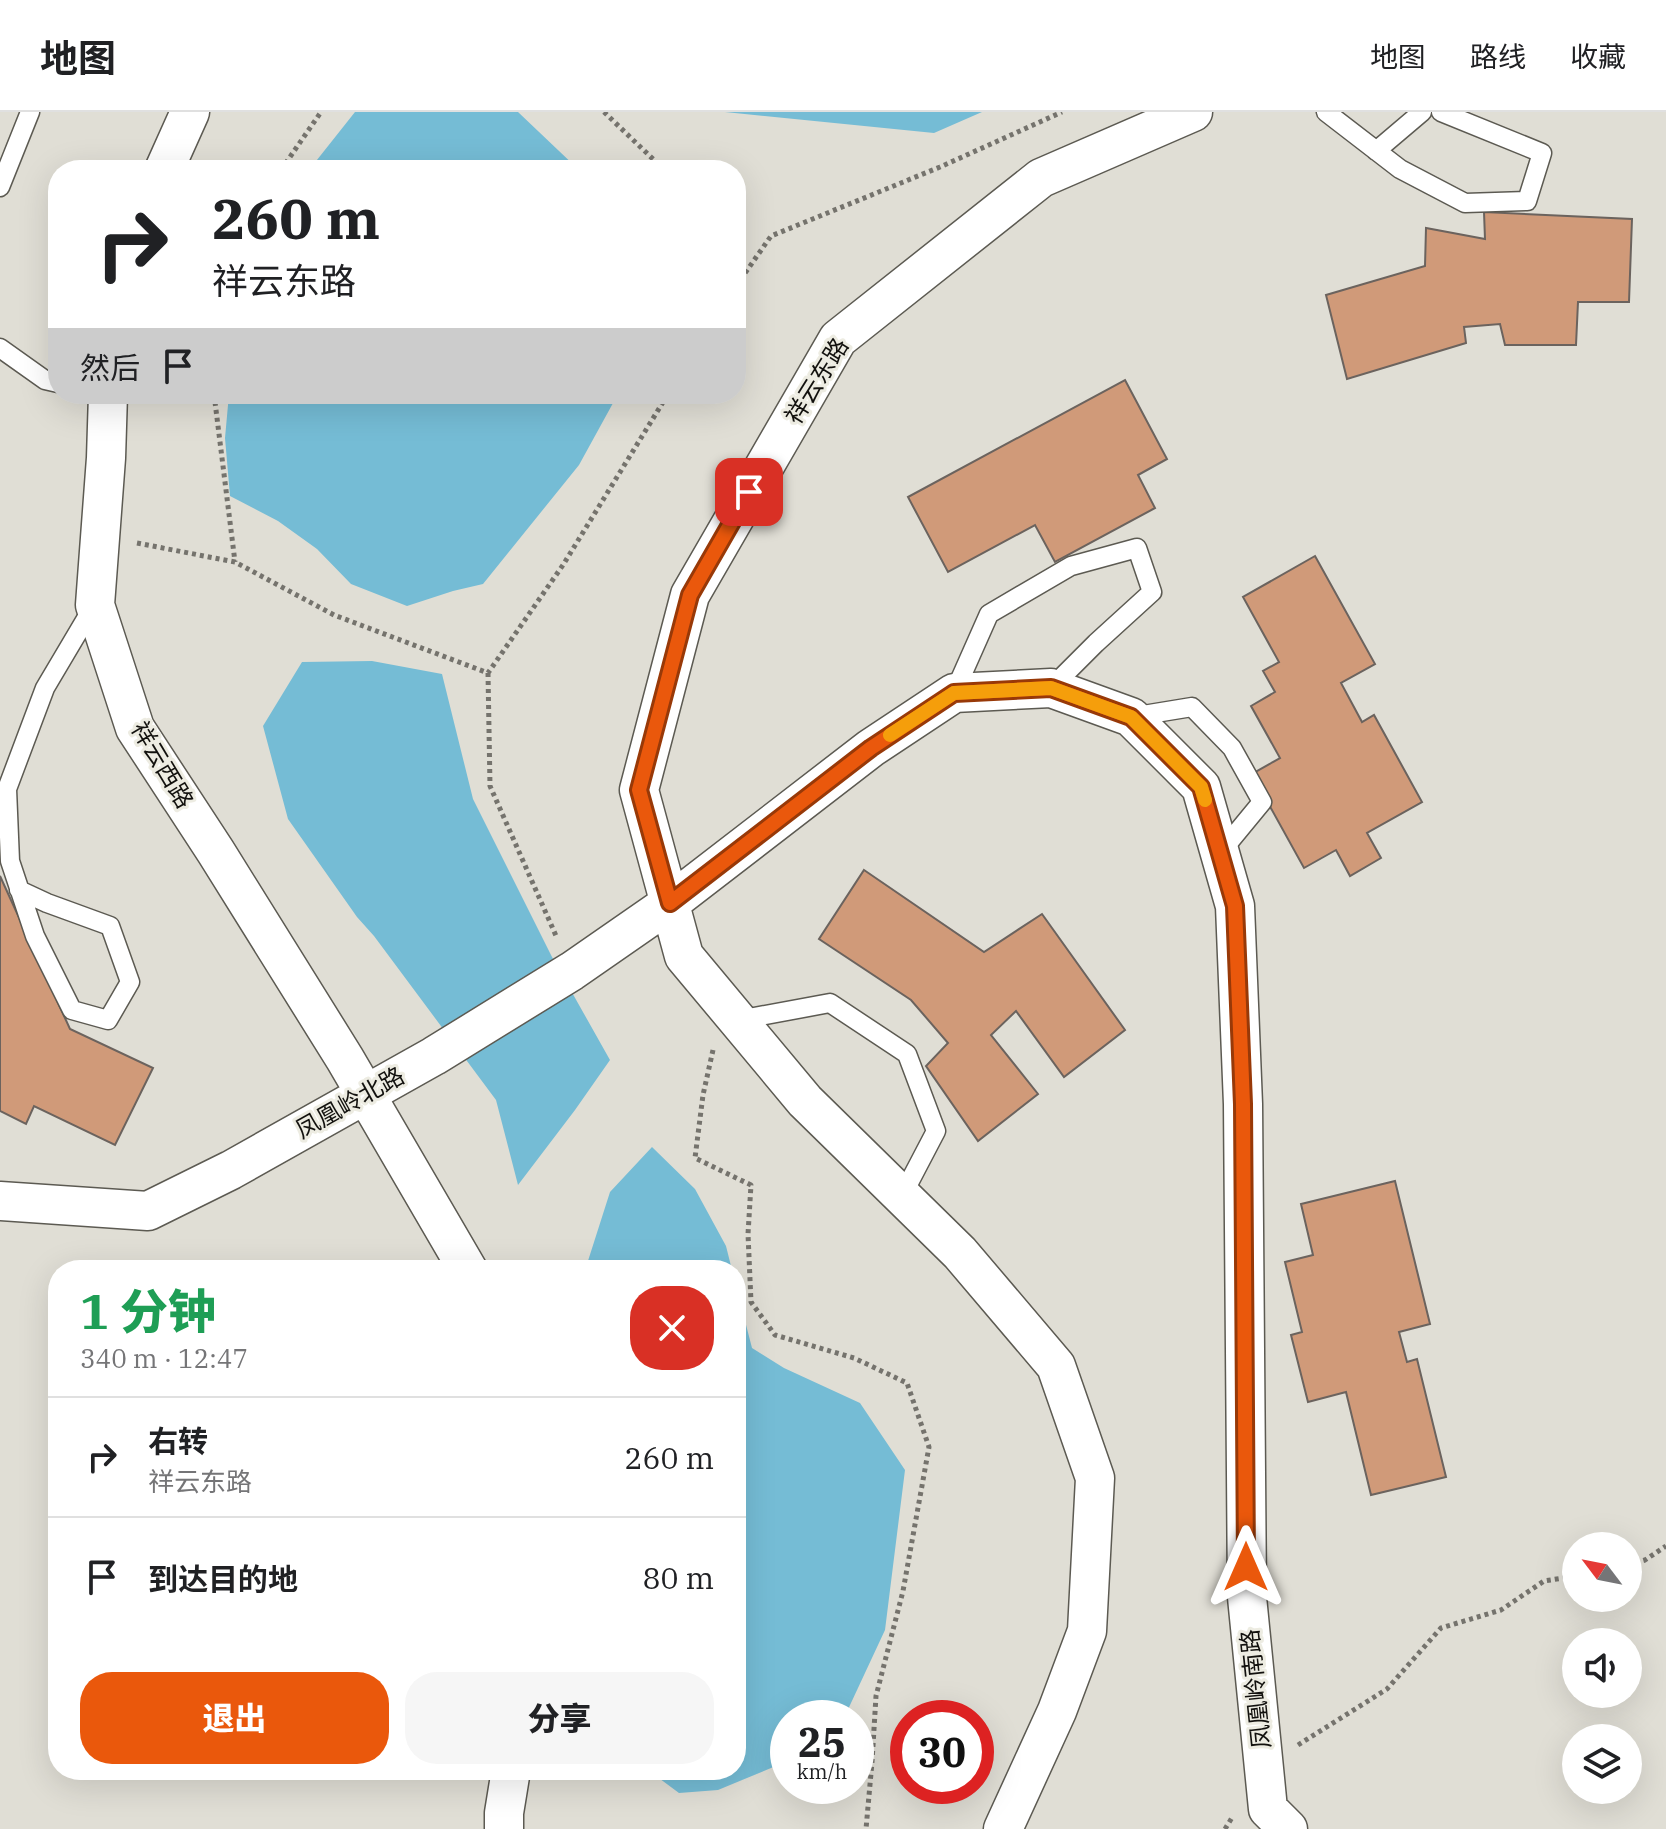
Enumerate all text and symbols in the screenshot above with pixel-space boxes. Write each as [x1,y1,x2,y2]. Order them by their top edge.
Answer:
text: 地图 [40,33,116,82]
text: 地图 [1370,38,1426,75]
text: 路线 [1470,38,1526,75]
text: 收藏 [1570,38,1626,75]
text: 260 m [212,182,380,254]
icon: right [80,192,184,296]
text: 祥云东路 [212,257,356,304]
street label: 祥云东路 [777,331,855,430]
icon: arrive [156,344,200,388]
text: 然后 [80,348,140,387]
pin [715,458,783,526]
icon: arrive [727,470,771,514]
street label: 祥云西路 [124,715,201,814]
street label: 凤凰岭北路 [289,1059,410,1145]
text: 1 分钟 [80,1280,216,1342]
button: close [630,1286,714,1370]
text: 340 m · 12:47 [80,1341,248,1375]
text: 右转 [148,1421,208,1460]
icon: right [80,1435,124,1479]
text: 260 m [624,1438,714,1477]
text: 祥云东路 [148,1464,252,1498]
position arrow [1204,1525,1288,1609]
north arrow [1562,1532,1642,1612]
map controls [1562,1532,1642,1804]
icon: arrive [80,1555,124,1599]
text: 80 m [642,1558,714,1597]
text: 到达目的地 [148,1559,298,1598]
street label: 凤凰岭南路 [1233,1628,1277,1750]
button: sound [1562,1628,1642,1708]
button: 退出 [80,1672,389,1764]
button: 分享 [405,1672,714,1764]
speed limit sign: 30 [890,1700,994,1804]
text: 25 [798,1716,846,1768]
button: layers [1562,1724,1642,1804]
text: km/h [797,1758,847,1785]

